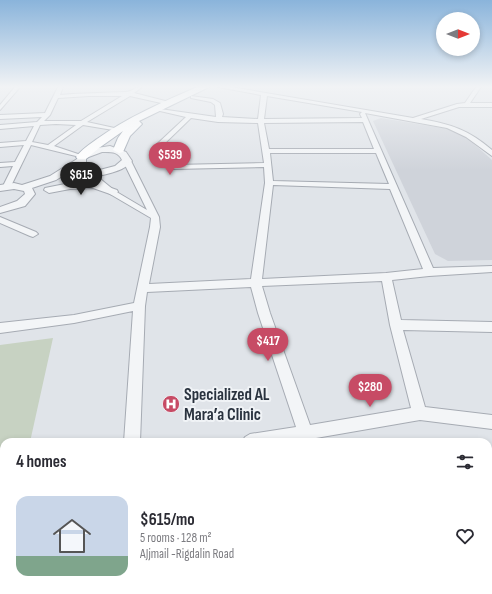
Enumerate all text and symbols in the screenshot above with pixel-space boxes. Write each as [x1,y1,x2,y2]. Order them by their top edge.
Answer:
north arrow [436,12,480,56]
map controls [436,12,480,56]
pin: $539 [146,142,194,176]
text: $539 [158,147,182,163]
pin: $615 [57,162,105,196]
text: $615 [69,167,93,183]
pin: $417 [244,328,292,362]
text: $417 [256,333,280,349]
pin: $280 [346,374,394,408]
text: $280 [358,379,382,395]
place label: Specialized AL Mara’a Clinic [184,385,270,425]
hospital icon: Specialized AL Mara’a Clinic [161,394,181,414]
icon: filters [454,451,476,473]
text: 4 homes [16,452,67,472]
text: $615/mo [140,510,195,530]
icon: home [48,512,96,560]
icon: heart [454,525,476,547]
text: 5 rooms · 128 m² [140,530,212,546]
text: AJjmail -Rigdalin Road [140,546,234,562]

